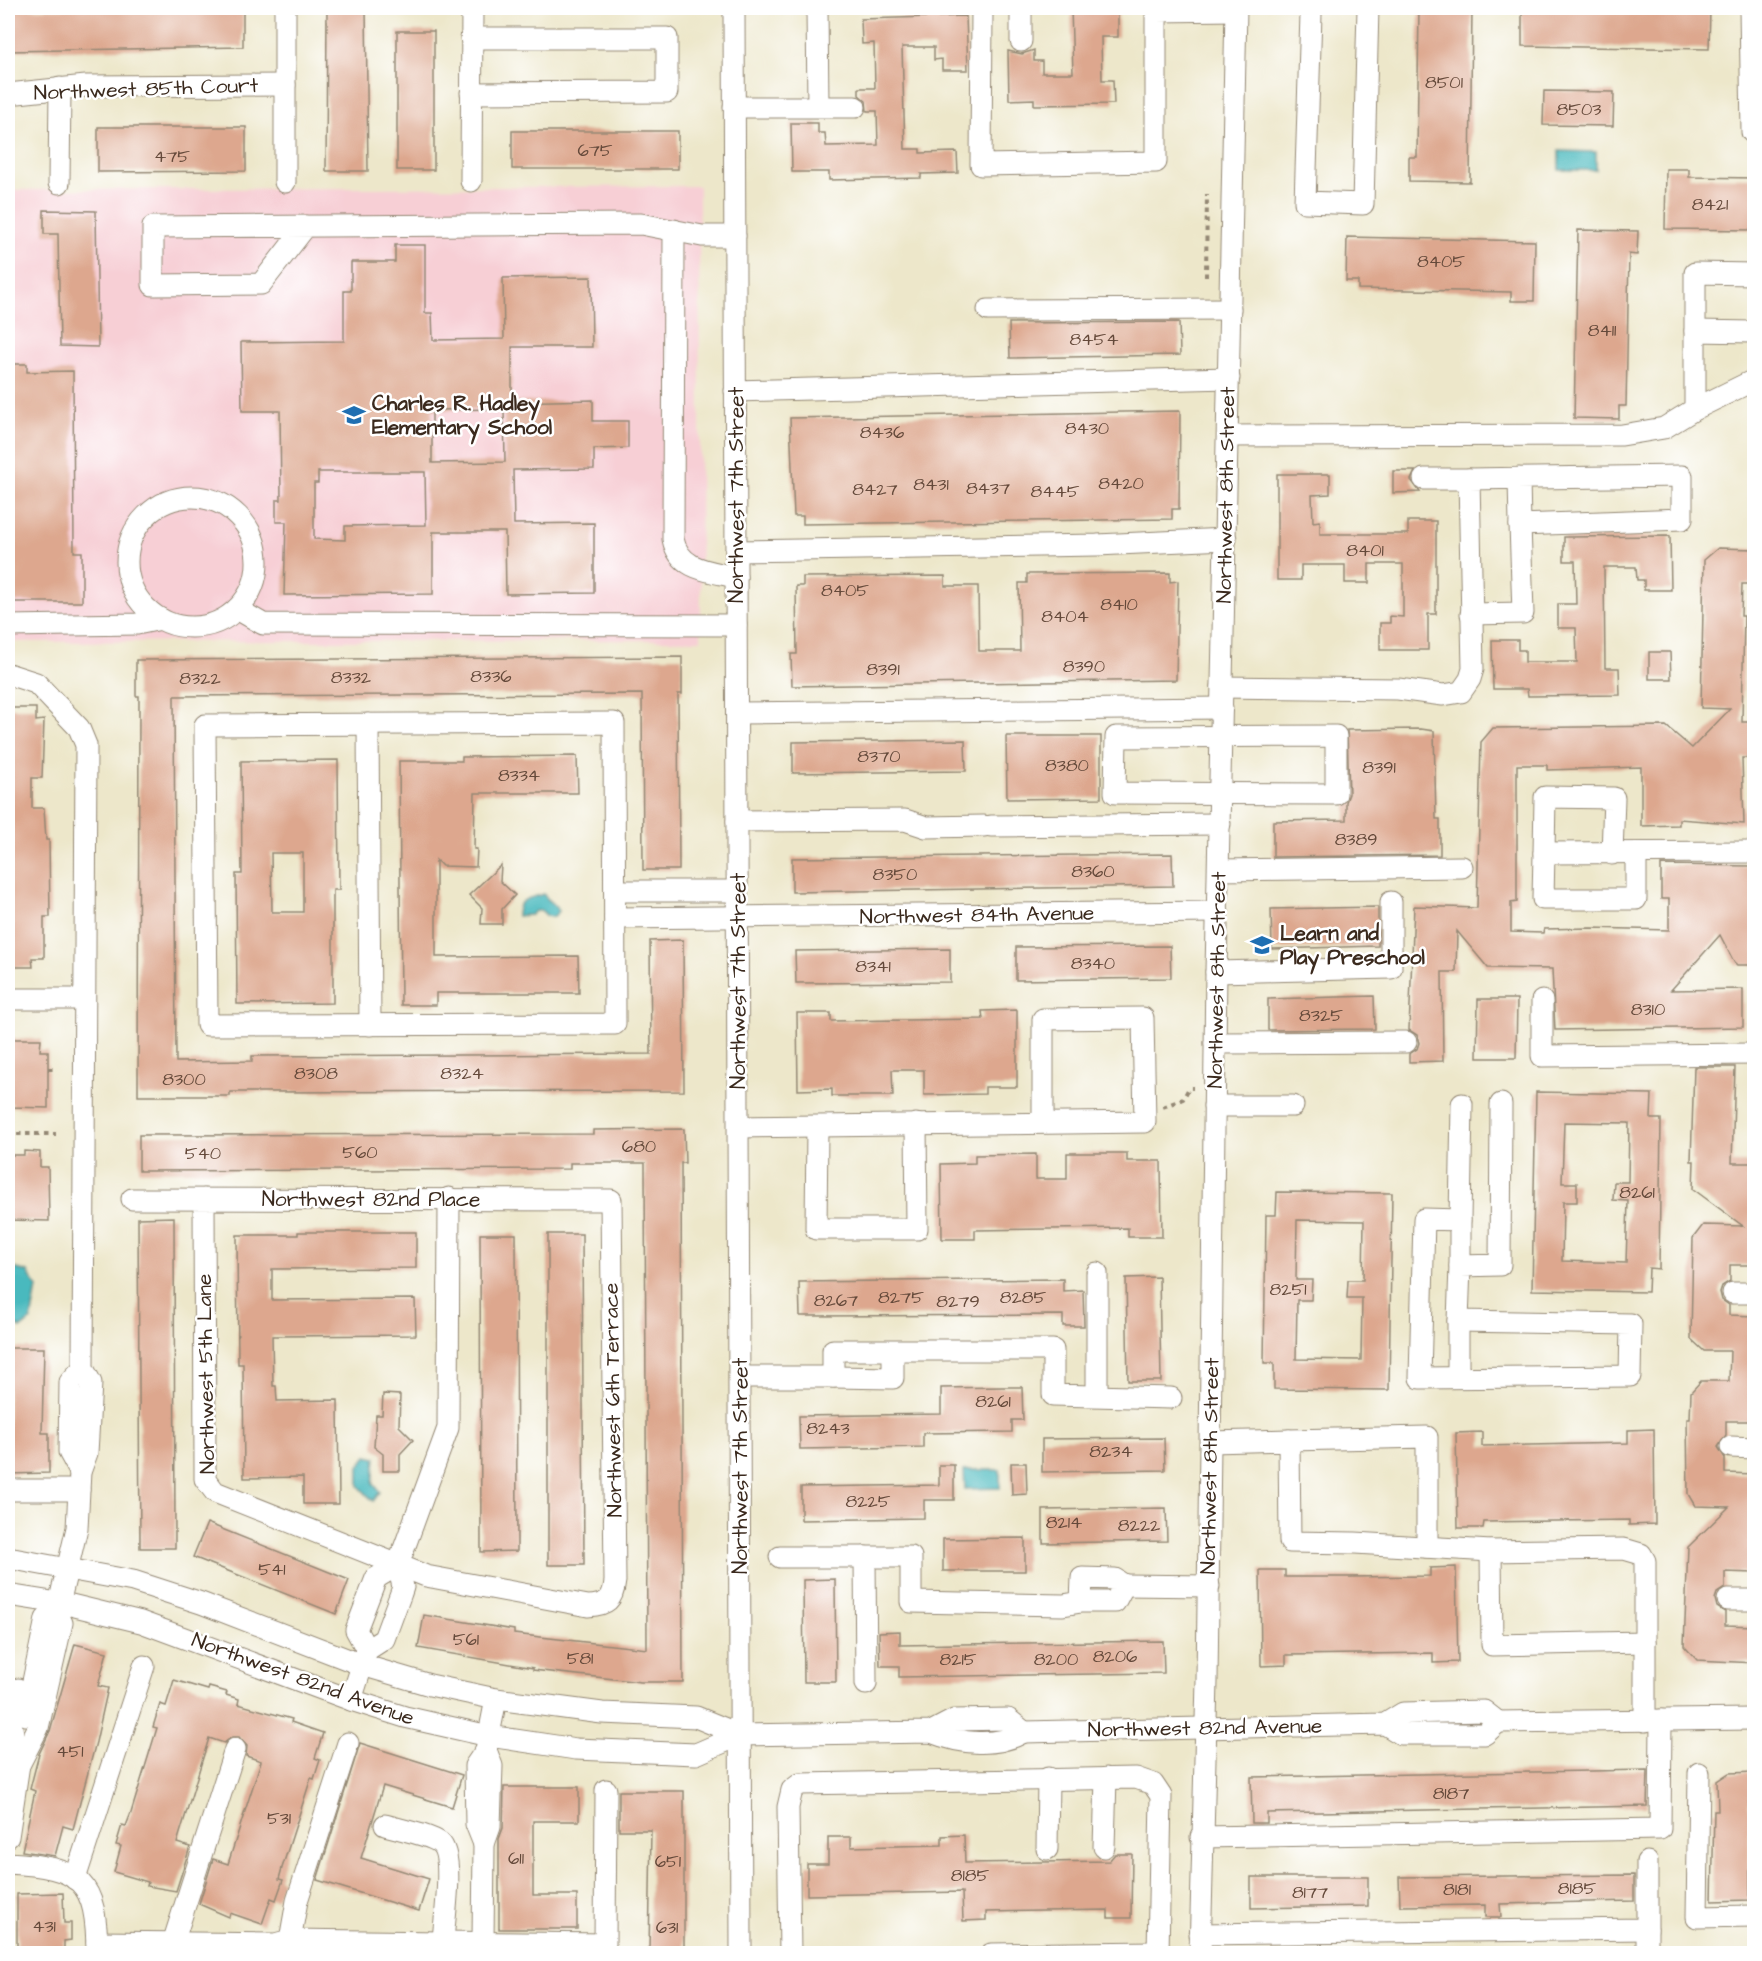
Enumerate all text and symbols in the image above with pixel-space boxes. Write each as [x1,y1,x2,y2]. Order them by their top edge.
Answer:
house number: 8501 [1425,70,1463,95]
street label: Northwest 85th Court [33,71,259,107]
house number: 8503 [1557,97,1601,122]
house number: 675 [577,138,613,163]
house number: 475 [154,144,190,169]
house number: 8421 [1692,192,1728,217]
house number: 8405 [1417,249,1465,274]
house number: 8411 [1588,318,1616,343]
house number: 8454 [1070,327,1118,352]
street label: Northwest 7th Street [722,386,751,603]
street label: Northwest 8th Street [1210,386,1242,604]
place label: Charles R. Hadley Elementary School [372,389,553,445]
school or university icon: Charles R. Hadley Elementary School [341,402,367,428]
house number: 8430 [1065,416,1109,441]
house number: 8436 [860,420,904,445]
house number: 8420 [1098,471,1144,496]
house number: 8431 [913,472,949,497]
house number: 8437 [966,476,1010,501]
house number: 8427 [852,477,898,502]
house number: 8445 [1031,479,1080,504]
house number: 8401 [1346,538,1384,563]
house number: 8405 [821,578,869,603]
house number: 8410 [1100,592,1138,617]
house number: 8404 [1041,604,1089,629]
house number: 8390 [1063,654,1105,679]
house number: 8391 [866,657,900,682]
house number: 8336 [470,664,512,689]
house number: 8332 [331,665,372,690]
house number: 8322 [179,666,221,691]
house number: 8370 [857,744,901,769]
house number: 8380 [1045,753,1089,778]
house number: 8391 [1362,755,1396,780]
house number: 8334 [498,763,540,788]
house number: 8389 [1335,827,1377,852]
house number: 8360 [1071,859,1115,884]
house number: 8350 [873,862,917,887]
street label: Northwest 8th Street [1201,871,1233,1089]
street label: Northwest 7th Street [724,872,753,1089]
street label: Northwest 84th Avenue [859,898,1095,932]
place label: Learn and Play Preschool [1280,919,1426,975]
school or university icon: Learn and Play Preschool [1249,932,1275,958]
house number: 8340 [1071,951,1115,976]
house number: 8341 [855,954,891,979]
house number: 8310 [1631,997,1665,1022]
house number: 8325 [1299,1003,1343,1028]
house number: 8308 [294,1061,338,1086]
house number: 8324 [440,1061,484,1086]
house number: 8300 [162,1067,206,1092]
house number: 680 [622,1134,656,1159]
house number: 560 [342,1140,378,1165]
house number: 540 [185,1141,221,1166]
house number: 8261 [1619,1180,1655,1205]
street label: Northwest 82nd Place [262,1185,480,1214]
street label: Northwest 5th Lane [190,1274,222,1474]
house number: 8251 [1269,1277,1307,1302]
street label: Northwest 6th Terrace [596,1282,630,1518]
house number: 8275 [878,1285,924,1310]
house number: 8285 [1000,1285,1046,1310]
house number: 8267 [814,1288,858,1313]
house number: 8279 [936,1289,980,1314]
street label: Northwest 7th Street [726,1357,755,1574]
street label: Northwest 8th Street [1194,1357,1226,1575]
house number: 8261 [975,1389,1011,1414]
house number: 8243 [806,1416,850,1441]
house number: 8234 [1089,1439,1133,1464]
house number: 8225 [845,1489,891,1514]
house number: 8214 [1046,1510,1082,1535]
house number: 8222 [1118,1513,1161,1538]
house number: 541 [258,1557,286,1582]
street label: Northwest 82nd Avenue [188,1625,418,1733]
house number: 561 [453,1627,479,1652]
house number: 8206 [1093,1644,1137,1669]
house number: 581 [567,1646,593,1671]
house number: 8215 [939,1647,977,1672]
house number: 8200 [1034,1647,1078,1672]
street label: Northwest 82nd Avenue [1087,1711,1323,1745]
house number: 451 [56,1739,84,1764]
house number: 8187 [1433,1781,1469,1806]
house number: 531 [267,1806,291,1831]
house number: 611 [508,1846,524,1871]
house number: 651 [655,1849,681,1874]
house number: 8185 [951,1863,989,1888]
house number: 8185 [1558,1876,1596,1901]
house number: 8181 [1443,1877,1471,1902]
house number: 8177 [1292,1880,1328,1905]
house number: 431 [32,1914,56,1939]
house number: 631 [656,1915,678,1940]

